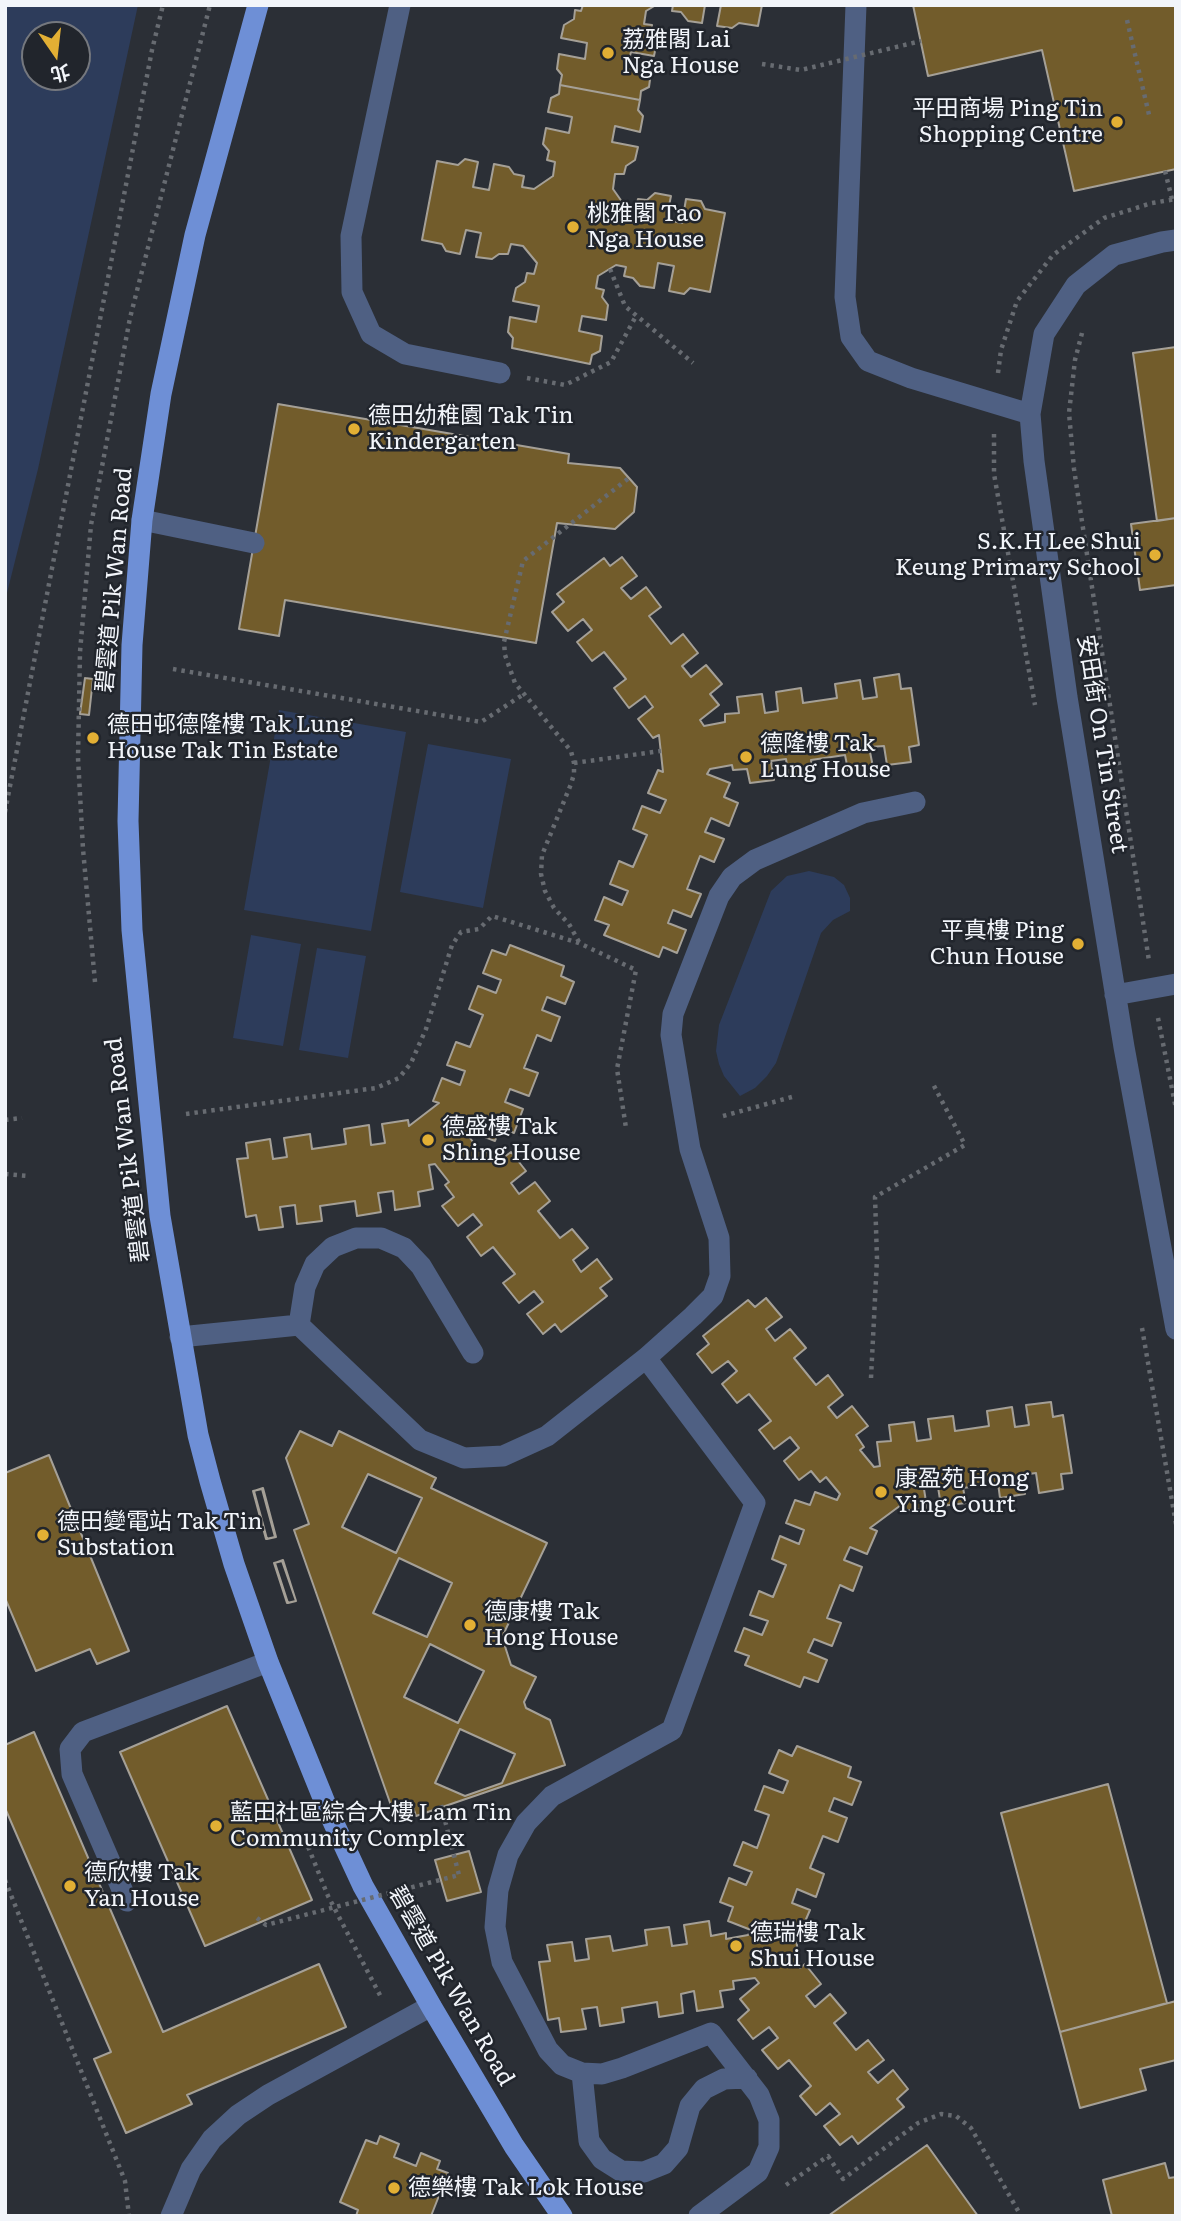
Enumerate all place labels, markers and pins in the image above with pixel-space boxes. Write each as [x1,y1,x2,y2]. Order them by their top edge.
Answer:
place label: 荔雅閣 Lai Nga House [622,26,739,80]
marker: 荔雅閣 Lai Nga House [600,45,616,61]
place label: 平田商場 Ping Tin Shopping Centre [913,95,1103,149]
marker: 平田商場 Ping Tin Shopping Centre [1109,114,1125,130]
place label: 桃雅閣 Tao Nga House [587,200,704,254]
marker: 桃雅閣 Tao Nga House [565,219,581,235]
place label: 德田幼稚園 Tak Tin Kindergarten [368,402,574,456]
marker: 德田幼稚園 Tak Tin Kindergarten [346,421,362,437]
place label: S.K.H Lee Shui Keung Primary School [895,528,1141,582]
marker: S.K.H Lee Shui Keung Primary School [1147,547,1163,563]
place label: 德田邨德隆樓 Tak Lung House Tak Tin Estate [107,711,353,765]
marker: 德田邨德隆樓 Tak Lung House Tak Tin Estate [85,730,101,746]
place label: 德隆樓 Tak Lung House [760,730,891,784]
marker: 德隆樓 Tak Lung House [738,749,754,765]
place label: 平真樓 Ping Chun House [930,917,1064,971]
marker: 平真樓 Ping Chun House [1070,936,1086,952]
place label: 德盛樓 Tak Shing House [442,1113,581,1167]
marker: 德盛樓 Tak Shing House [420,1132,436,1148]
place label: 康盈苑 Hong Ying Court [895,1465,1029,1519]
marker: 康盈苑 Hong Ying Court [873,1484,889,1500]
place label: 德田變電站 Tak Tin Substation [57,1508,263,1562]
marker: 德田變電站 Tak Tin Substation [35,1527,51,1543]
place label: 德康樓 Tak Hong House [484,1598,618,1652]
marker: 德康樓 Tak Hong House [462,1617,478,1633]
place label: 藍田社區綜合大樓 Lam Tin Community Complex [230,1799,512,1853]
marker: 藍田社區綜合大樓 Lam Tin Community Complex [208,1818,224,1834]
place label: 德欣樓 Tak Yan House [84,1859,200,1913]
marker: 德欣樓 Tak Yan House [62,1878,78,1894]
place label: 德瑞樓 Tak Shui House [750,1919,875,1973]
marker: 德瑞樓 Tak Shui House [728,1938,744,1954]
place label: 德樂樓 Tak Lok House [408,2174,644,2202]
marker: 德樂樓 Tak Lok House [386,2180,402,2196]

